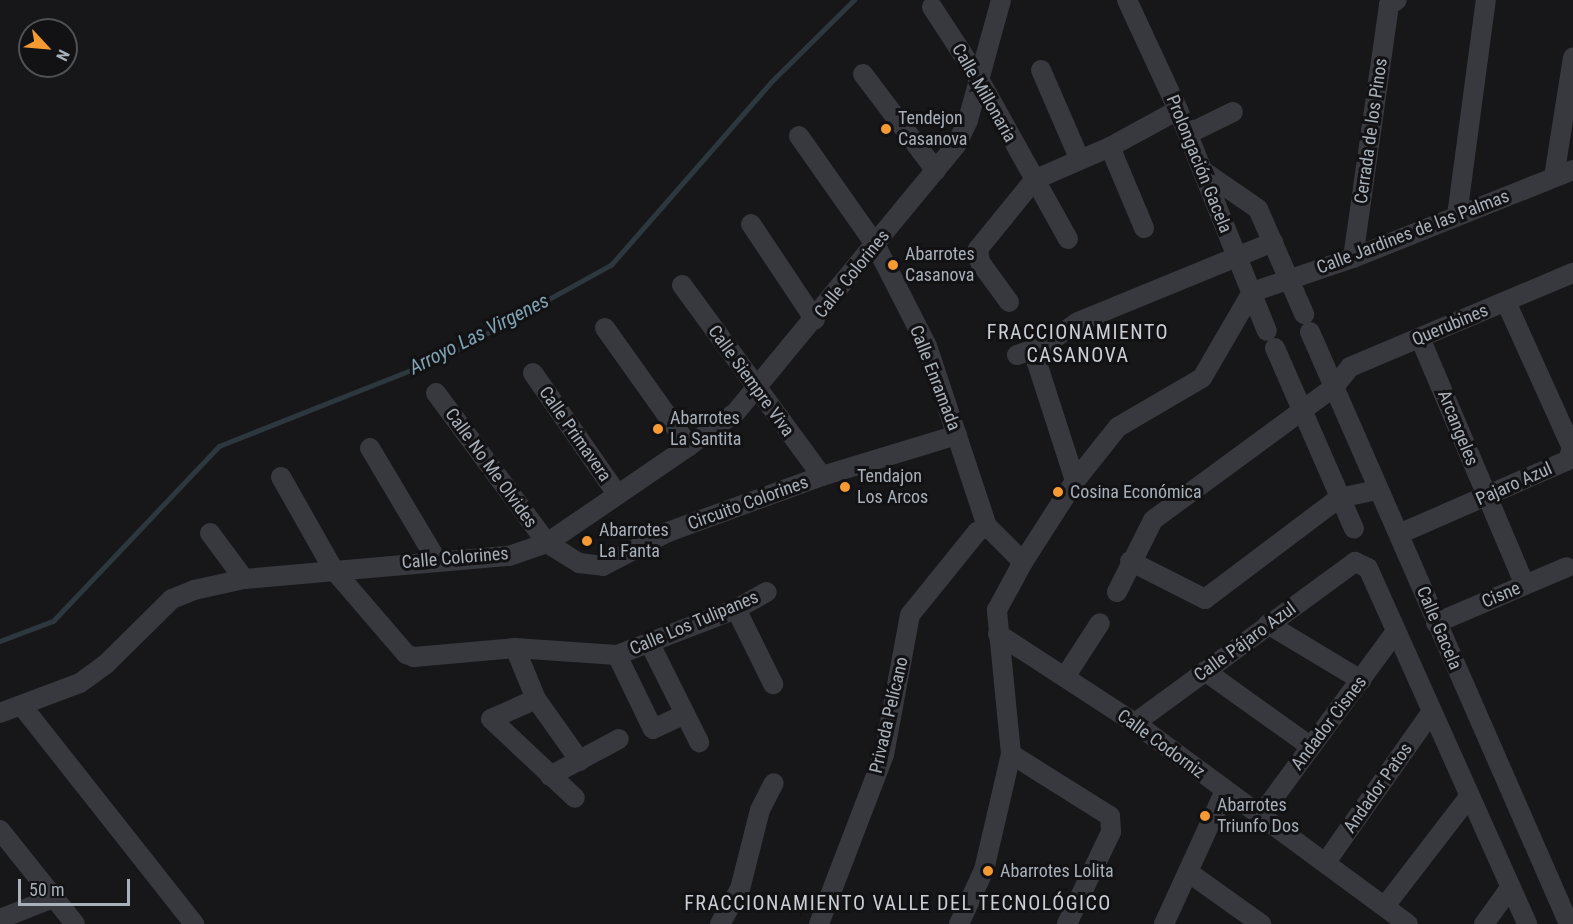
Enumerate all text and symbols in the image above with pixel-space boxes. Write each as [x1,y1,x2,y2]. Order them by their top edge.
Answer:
north arrow [18,18,78,78]
street label: Calle Millonaria [947,40,1021,146]
text: N [52,47,74,64]
street label: Cerrada de los Pinos [1350,57,1392,205]
street label: Prolongación Gacela [1161,92,1237,236]
place label: Tendejon Casanova [898,108,967,150]
marker: Tendejon Casanova [879,122,893,136]
street label: Calle Jardines de las Palmas [1314,185,1512,279]
street label: Calle Colorines [810,226,894,322]
place label: Abarrotes Casanova [905,244,975,286]
marker: Abarrotes Casanova [886,258,900,272]
water label: Arroyo Las Virgenes [405,288,553,380]
street label: Querubines [1409,299,1491,351]
district label: FRACCIONAMIENTO CASANOVA [987,320,1169,367]
street label: Calle Siempre Viva [703,321,799,441]
street label: Calle Enramada [905,322,965,434]
street label: Calle Primavera [534,382,616,486]
street label: Arcangeles [1433,387,1483,469]
street label: Calle No Me Olvides [440,404,542,532]
place label: Abarrotes La Santita [670,408,741,450]
marker: Abarrotes La Santita [651,422,665,436]
street label: Pajaro Azul [1473,458,1555,510]
place label: Tendajon Los Arcos [857,466,928,508]
street label: Circuito Colorines [685,471,811,535]
marker: Tendajon Los Arcos [838,480,852,494]
place label: Cosina Económica [1070,481,1202,503]
marker: Cosina Económica [1051,485,1065,499]
place label: Abarrotes La Fanta [599,520,669,562]
marker: Abarrotes La Fanta [580,534,594,548]
street label: Calle Colorines [401,543,509,573]
street label: Cisne [1479,577,1523,613]
street label: Calle Gacela [1412,583,1466,673]
street label: Calle Los Tulipanes [626,586,762,660]
street label: Calle Pájaro Azul [1190,598,1300,686]
street label: Privada Pelícano [865,655,913,775]
street label: Andador Cisnes [1287,672,1371,774]
street label: Calle Codorniz [1113,705,1209,783]
street label: Andador Patos [1339,739,1417,837]
place label: Abarrotes Triunfo Dos [1217,795,1299,838]
marker: Abarrotes Triunfo Dos [1198,809,1212,823]
place label: Abarrotes Lolita [1000,860,1114,882]
marker: Abarrotes Lolita [981,864,995,878]
scale bar [21,867,134,905]
text: 50 m [29,879,64,900]
district label: FRACCIONAMIENTO VALLE DEL TECNOLÓGICO [684,891,1112,915]

